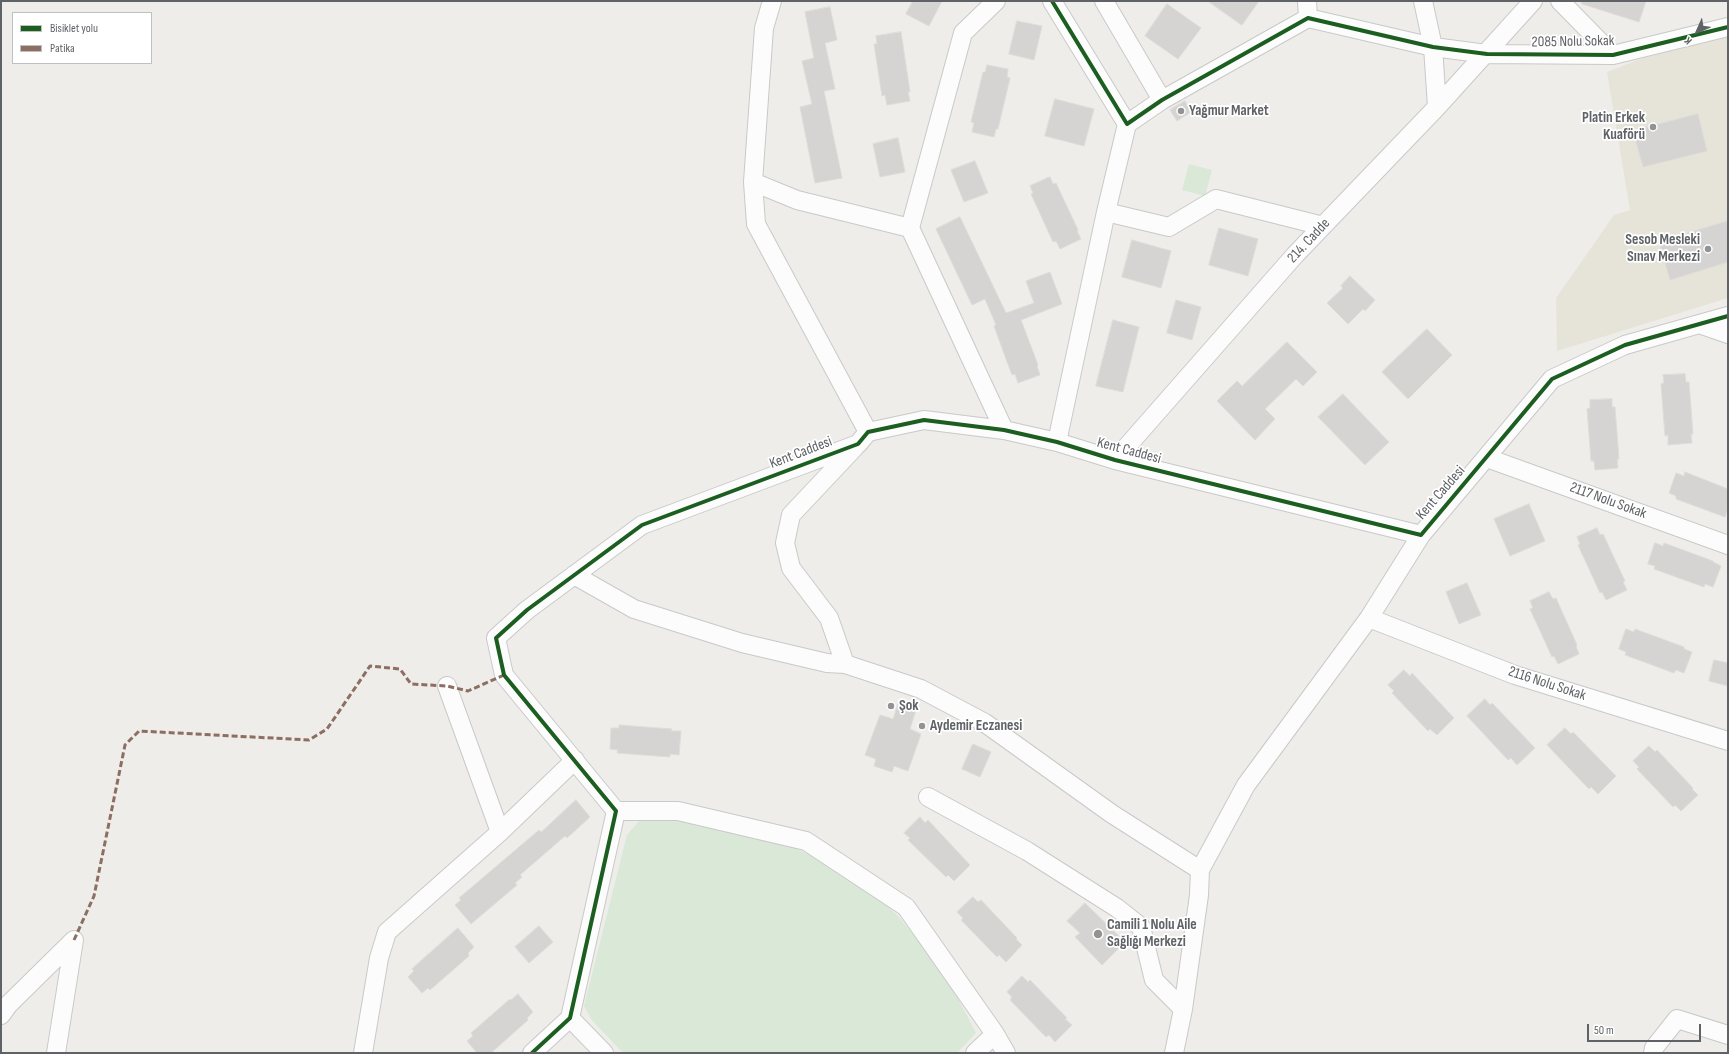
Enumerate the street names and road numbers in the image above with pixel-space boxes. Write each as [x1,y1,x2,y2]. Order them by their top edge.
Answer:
street label: 2085 Nolu Sokak [1531,32,1615,52]
street label: 214. Cadde [1284,215,1334,267]
street label: Kent Caddesi [767,433,835,473]
street label: Kent Caddesi [1095,434,1163,468]
street label: Kent Caddesi [1413,462,1469,524]
street label: 2117 Nolu Sokak [1567,479,1649,523]
street label: 2116 Nolu Sokak [1506,663,1588,705]

